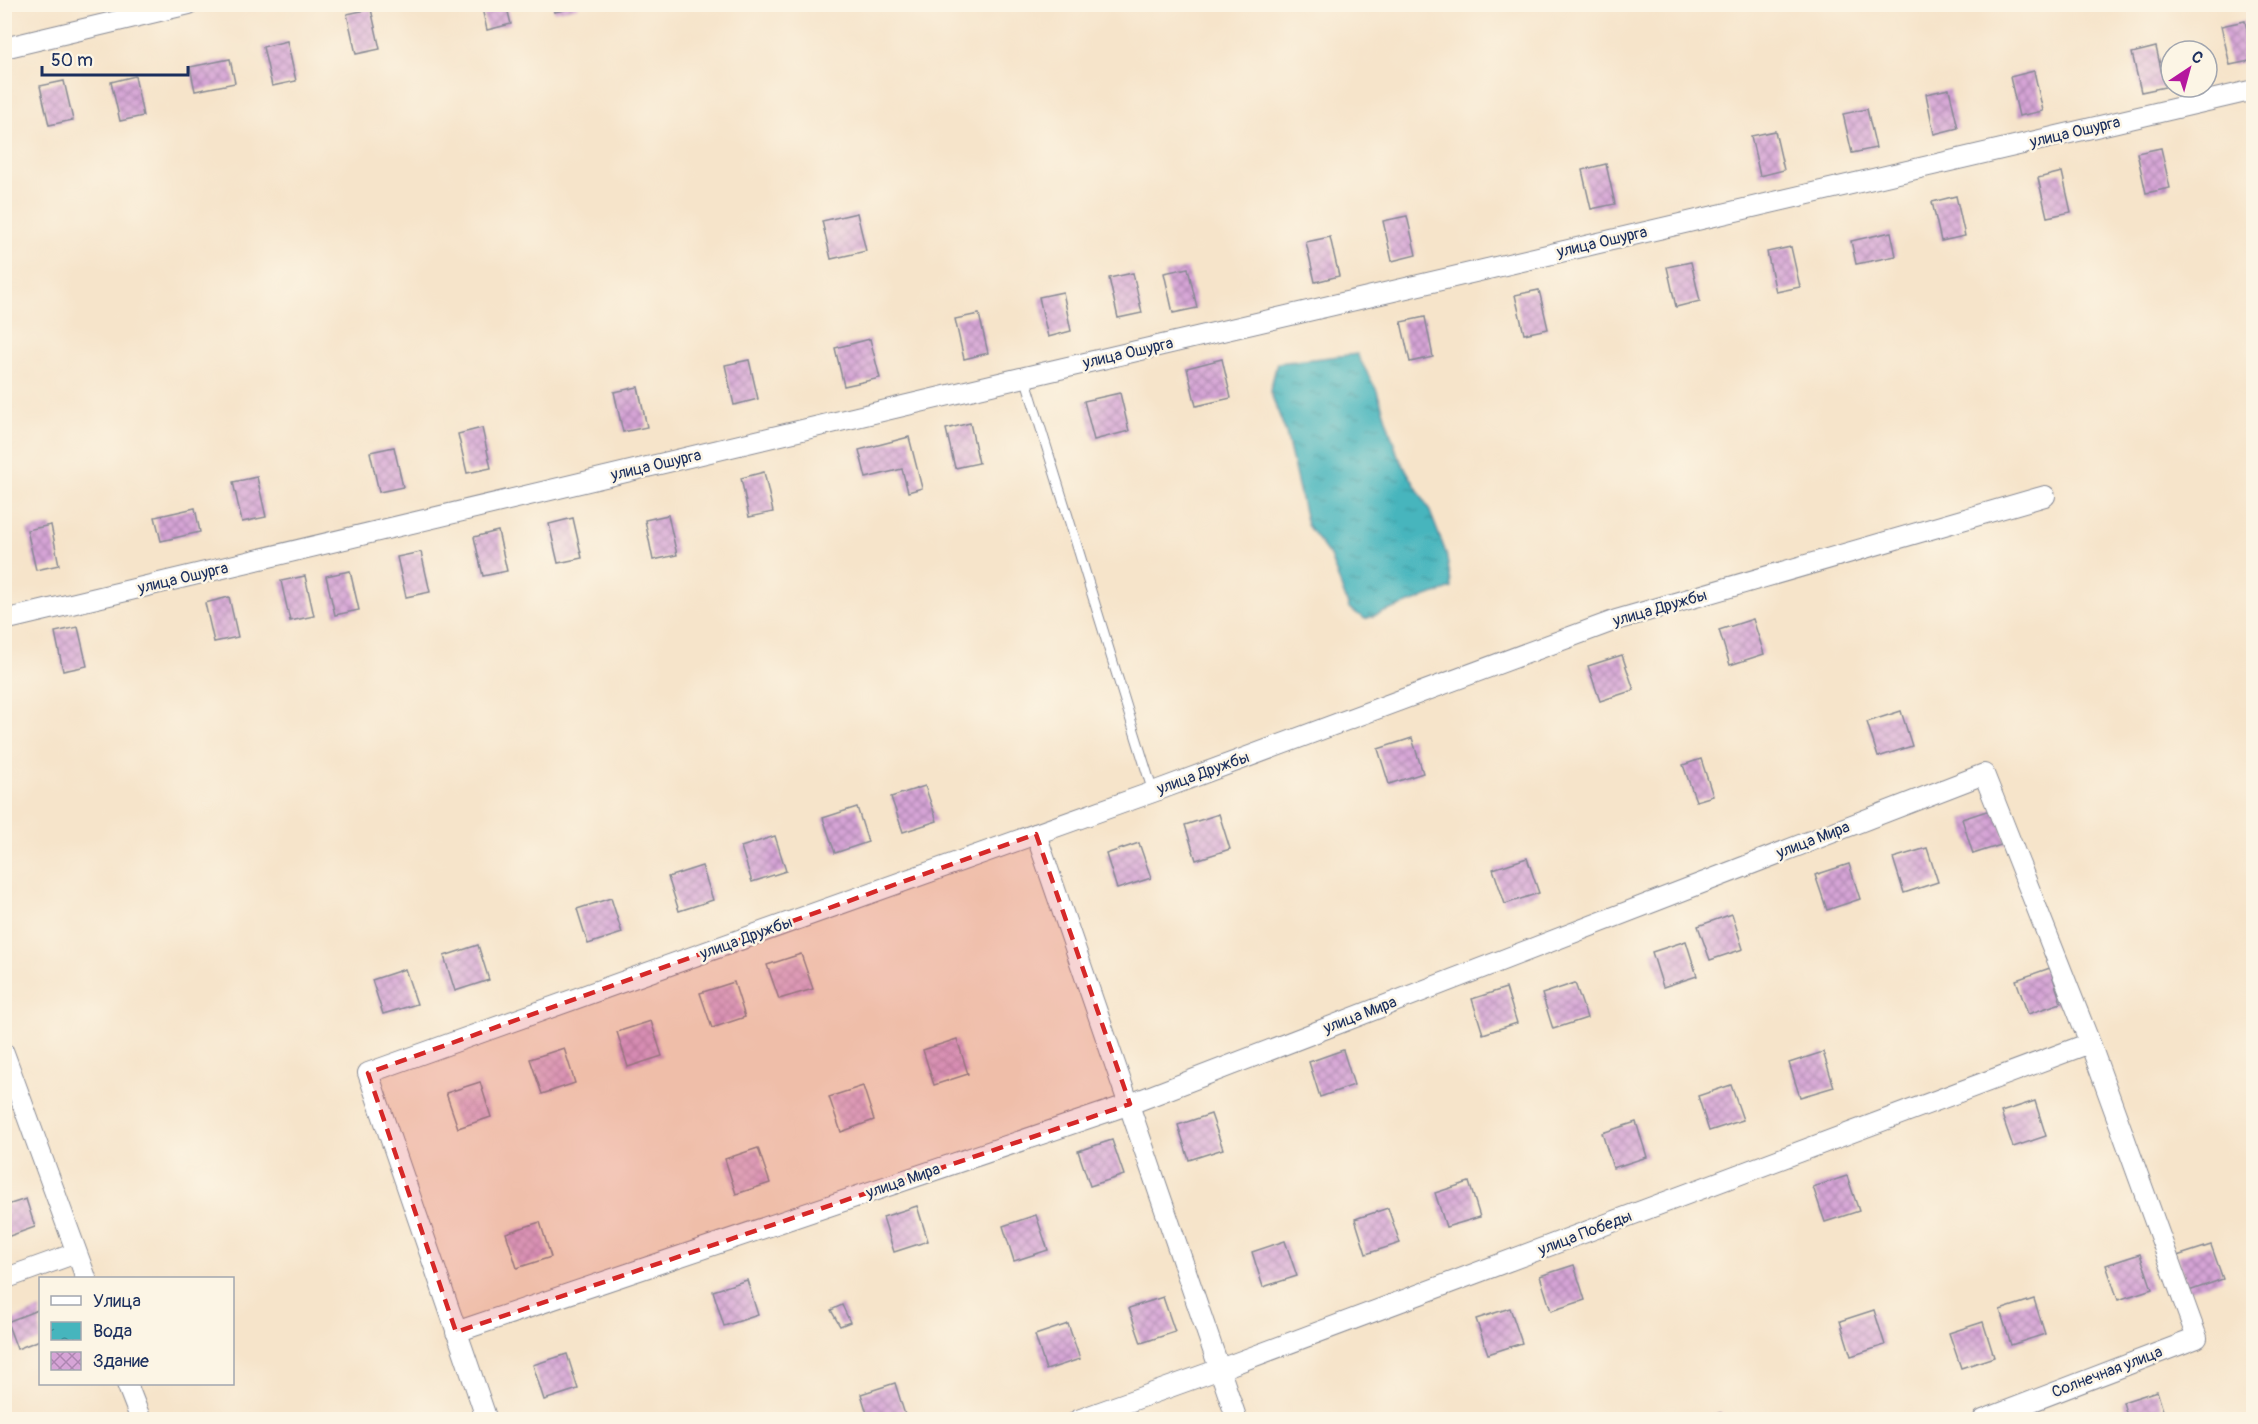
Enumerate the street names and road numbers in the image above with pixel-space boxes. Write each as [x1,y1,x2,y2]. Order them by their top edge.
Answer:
street label: улица Ошурга [2027,112,2122,152]
street label: улица Ошурга [1554,222,1649,262]
street label: улица Ошурга [1080,333,1175,373]
street label: улица Ошурга [608,445,703,485]
street label: улица Ошурга [135,558,230,598]
street label: улица Дружбы [1610,585,1709,631]
street label: улица Дружбы [1153,747,1252,799]
street label: улица Мира [1773,817,1853,863]
street label: улица Дружбы [696,912,795,964]
street label: улица Мира [1320,992,1400,1038]
street label: улица Мира [862,1159,943,1203]
street label: улица Победы [1535,1206,1635,1260]
street label: Солнечная улица [2049,1342,2165,1402]

